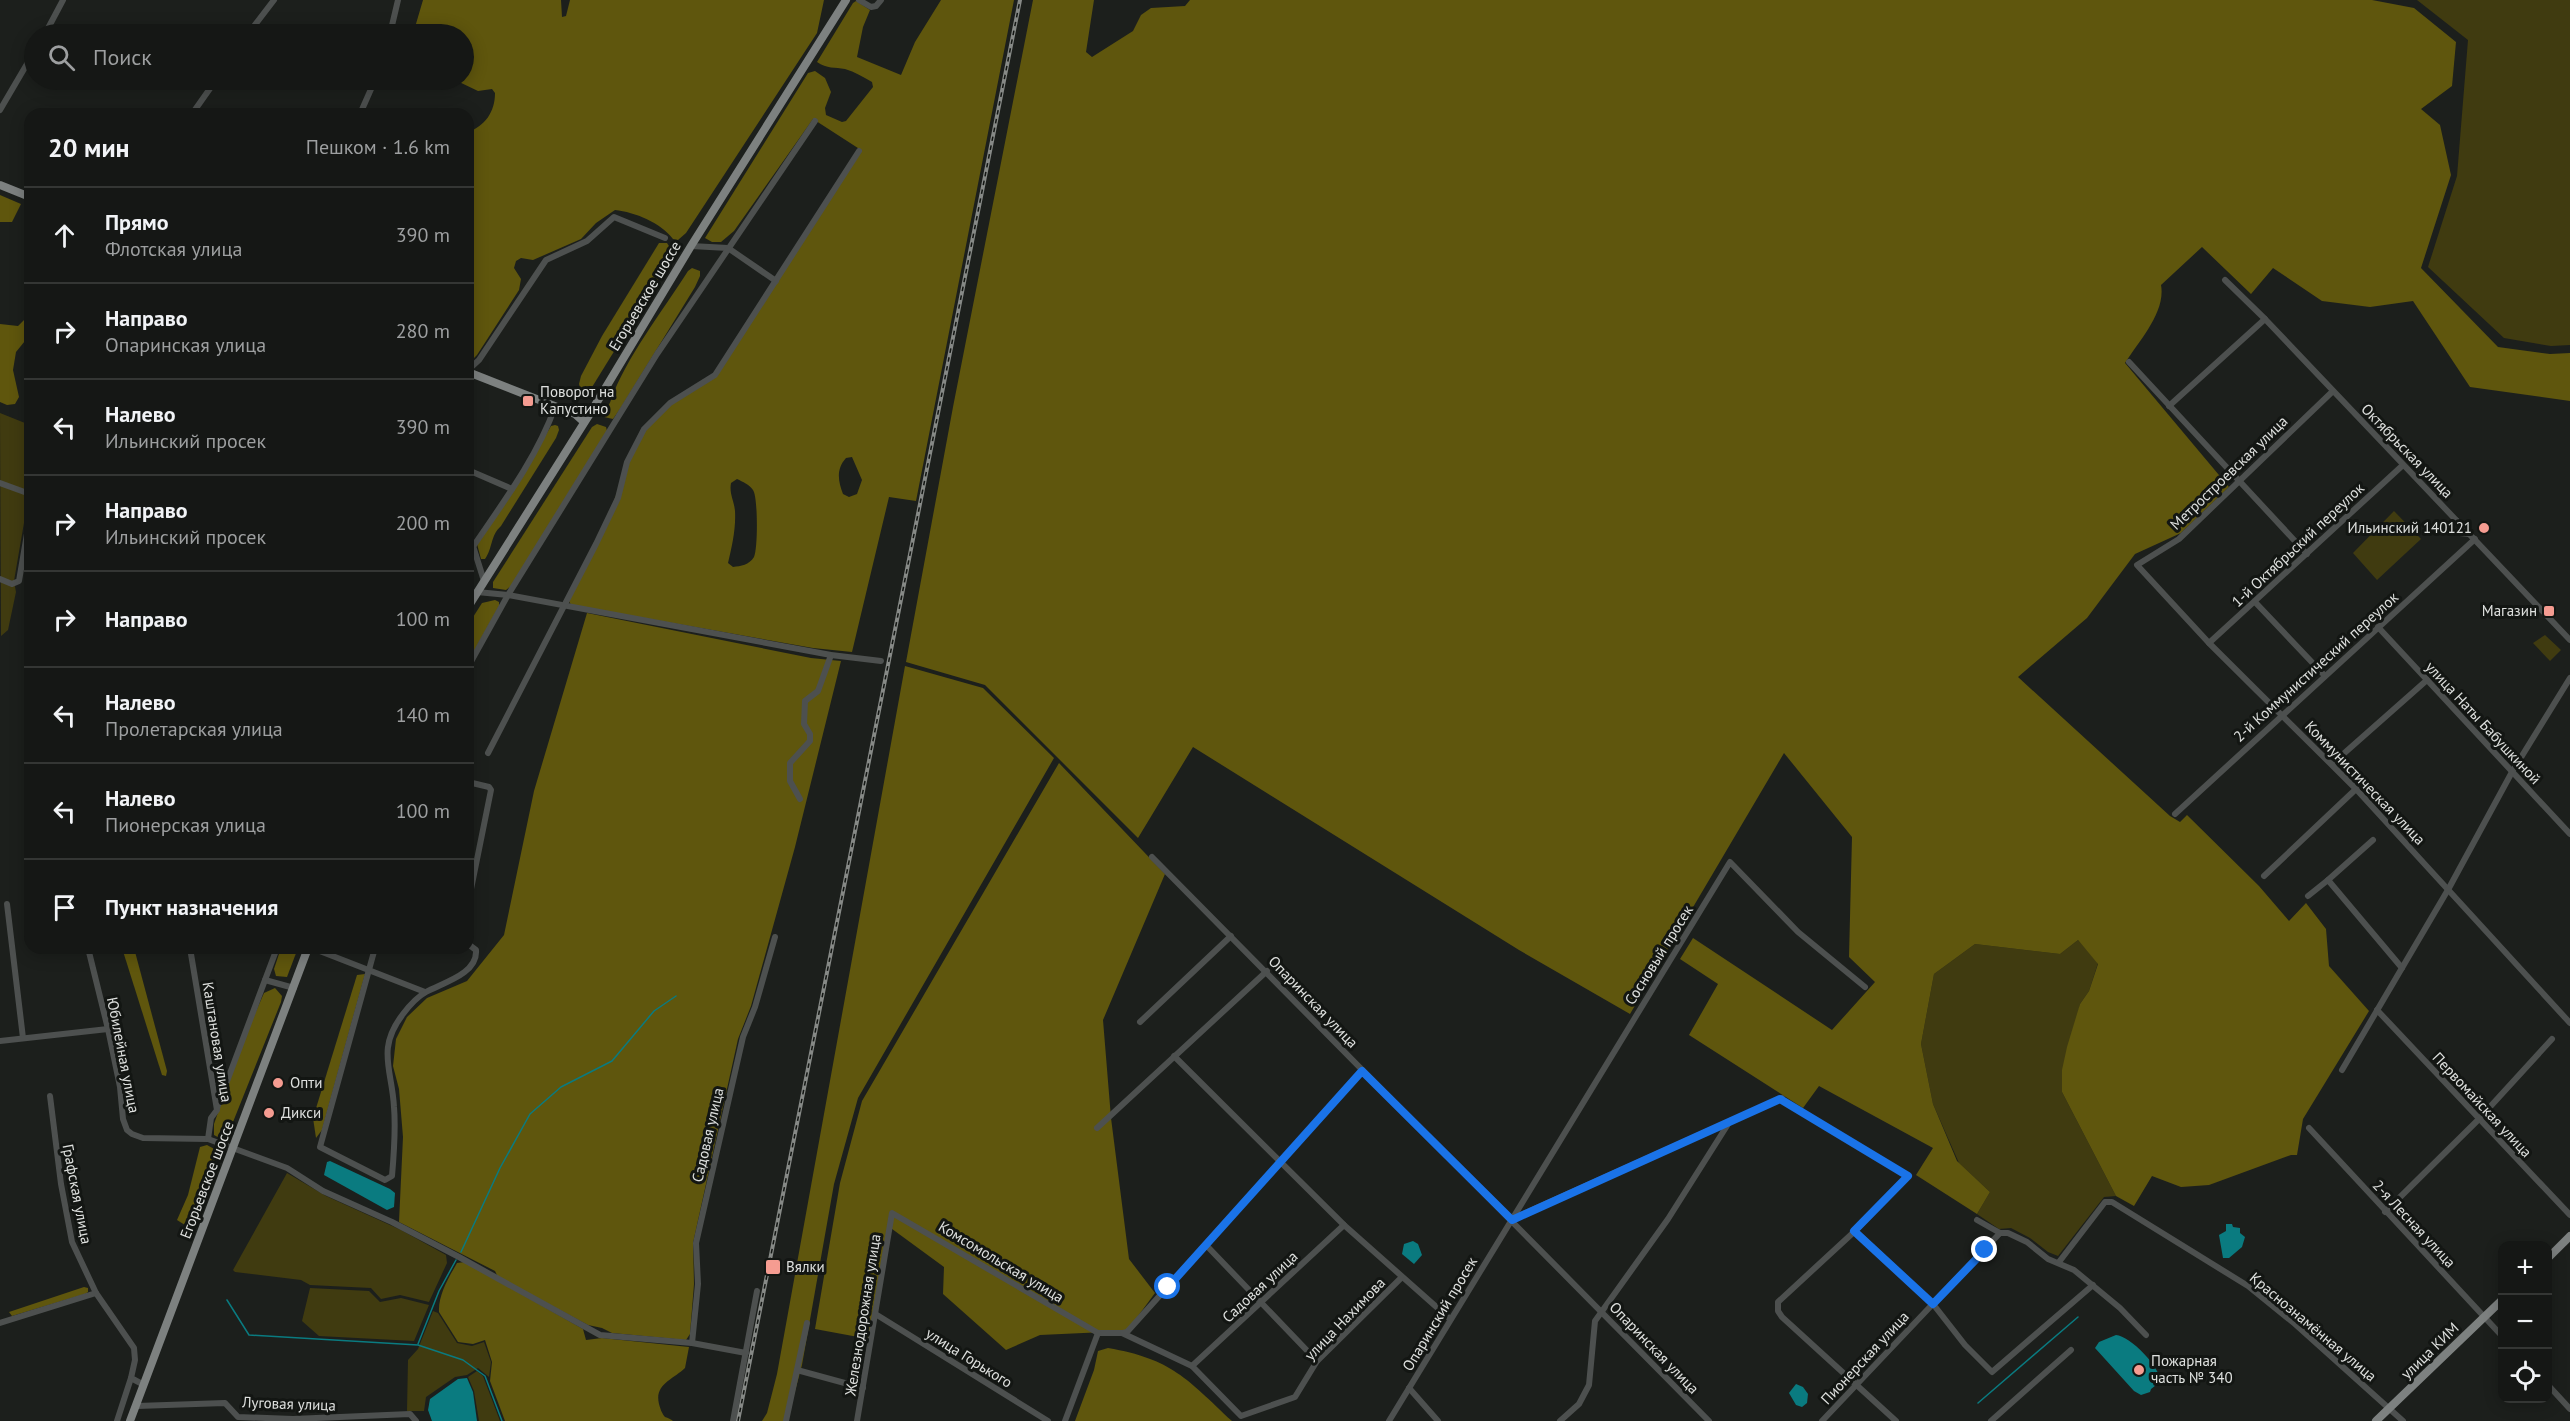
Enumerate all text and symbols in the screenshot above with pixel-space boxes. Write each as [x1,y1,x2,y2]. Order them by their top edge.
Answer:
search box [24,24,474,90]
icon: search [45,41,78,74]
text: Поиск [93,43,152,71]
text: 20 мин [48,131,130,164]
text: Пешком · 1.6 km [306,134,450,160]
text: Прямо [105,208,168,236]
icon: ahead [48,219,81,252]
text: 390 m [396,222,450,248]
text: Флотская улица [105,236,242,262]
street label: Егорьевское шоссе [604,238,685,354]
text: Направо [105,304,188,332]
icon: right [48,315,81,348]
text: 280 m [396,318,450,344]
text: Опаринская улица [105,332,266,358]
place label: Поворот на Капустино [540,382,614,418]
marker: Поворот на Капустино [521,394,535,408]
street label: Октябрьская улица [2357,399,2457,502]
text: Налево [105,400,176,428]
icon: left [48,411,81,444]
street label: Метростроевская улица [2166,412,2291,534]
text: 390 m [396,414,450,440]
text: Ильинский просек [105,428,266,454]
street label: 1-й Октябрьский переулок [2227,478,2368,611]
text: Направо [105,496,188,524]
icon: right [48,507,81,540]
text: 200 m [396,510,450,536]
place label: Ильинский 140121 [2348,518,2472,537]
marker: Ильинский 140121 [2477,521,2491,535]
text: Ильинский просек [105,524,266,550]
street label: 2-й Коммунистический переулок [2229,587,2403,746]
place label: Магазин [2482,601,2537,620]
icon: right [48,603,81,636]
marker: Магазин [2542,604,2556,618]
text: Направо [105,605,188,633]
text: 100 m [396,606,450,632]
street label: улица Наты Бабушкиной [2422,657,2545,788]
text: Налево [105,688,176,716]
icon: left [48,699,81,732]
text: 140 m [396,702,450,728]
text: Пролетарская улица [105,716,283,742]
street label: Коммунистическая улица [2301,717,2430,849]
text: Налево [105,784,176,812]
icon: left [48,795,81,828]
text: 100 m [396,798,450,824]
text: Пионерская улица [105,812,266,838]
icon: arrive [48,891,81,924]
text: Пункт назначения [105,893,278,921]
street label: Сосновый просек [1620,901,1697,1008]
street label: Опаринская улица [1265,952,1362,1052]
street label: Каштановая улица [199,980,236,1103]
street label: Юбилейная улица [103,995,144,1115]
street label: Первомайская улица [2429,1048,2536,1161]
place label: Опти [290,1073,322,1092]
marker: Опти [271,1076,285,1090]
street label: Садовая улица [687,1086,728,1184]
place label: Дикси [281,1103,321,1122]
marker: Дикси [262,1106,276,1120]
street label: Егорьевское шоссе [175,1118,238,1241]
street label: Графская улица [58,1142,96,1245]
street label: 2-я Лесная улица [2369,1176,2460,1271]
street label: Комсомольская улица [935,1217,1067,1307]
street label: Железнодорожная улица [840,1233,885,1398]
route end [1971,1236,1997,1262]
map controls [2498,1241,2552,1403]
button: + [2498,1241,2552,1295]
street label: Садовая улица [1218,1247,1301,1326]
street label: Опаринский просек [1398,1252,1482,1374]
place label: Вялки [786,1257,825,1276]
marker: Вялки [764,1258,782,1276]
street label: Краснознамённая улица [2246,1268,2381,1385]
route start [1154,1273,1180,1299]
street label: улица Нахимова [1300,1273,1389,1364]
button: − [2498,1295,2552,1349]
street label: Опаринская улица [1606,1298,1703,1398]
street label: Пионерская улица [1817,1307,1913,1408]
street label: улица КИМ [2397,1318,2463,1383]
street label: улица Горького [922,1323,1016,1392]
button: locate [2498,1349,2552,1403]
place label: Пожарная часть № 340 [2151,1351,2233,1387]
marker: Пожарная часть № 340 [2132,1363,2146,1377]
street label: Луговая улица [241,1392,336,1415]

